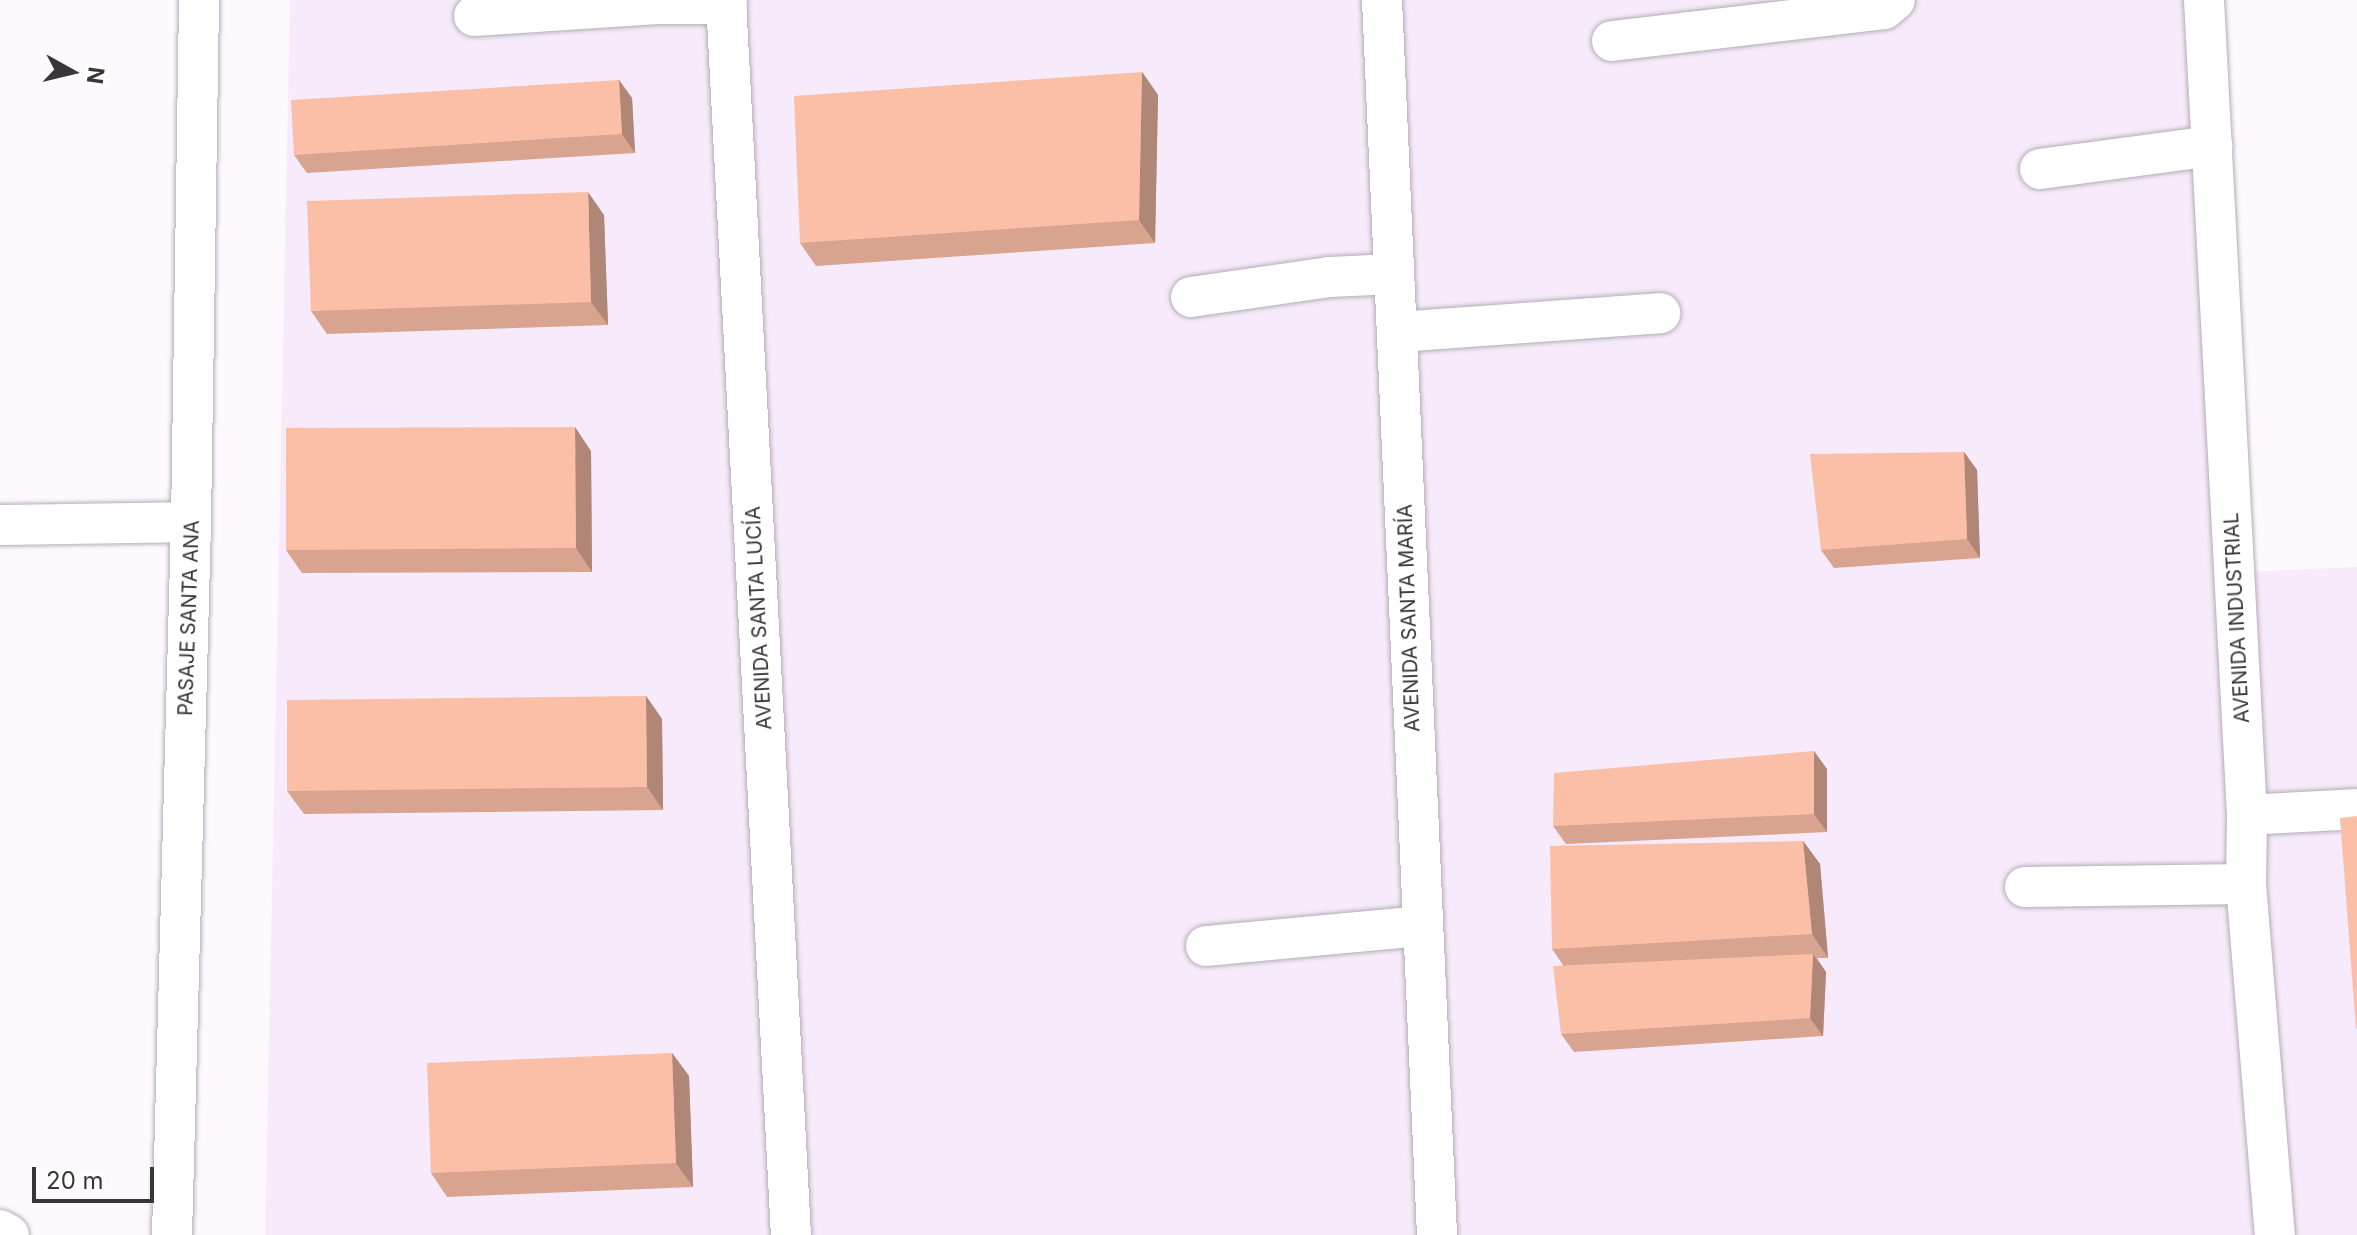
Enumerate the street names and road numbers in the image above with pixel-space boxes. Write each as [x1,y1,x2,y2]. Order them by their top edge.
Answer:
street label: AVENIDA SANTA MARÍA [1393,504,1425,732]
street label: AVENIDA SANTA LUCÍA [741,505,777,731]
street label: AVENIDA INDUSTRIAL [2220,512,2254,724]
street label: PASAJE SANTA ANA [174,520,204,716]

